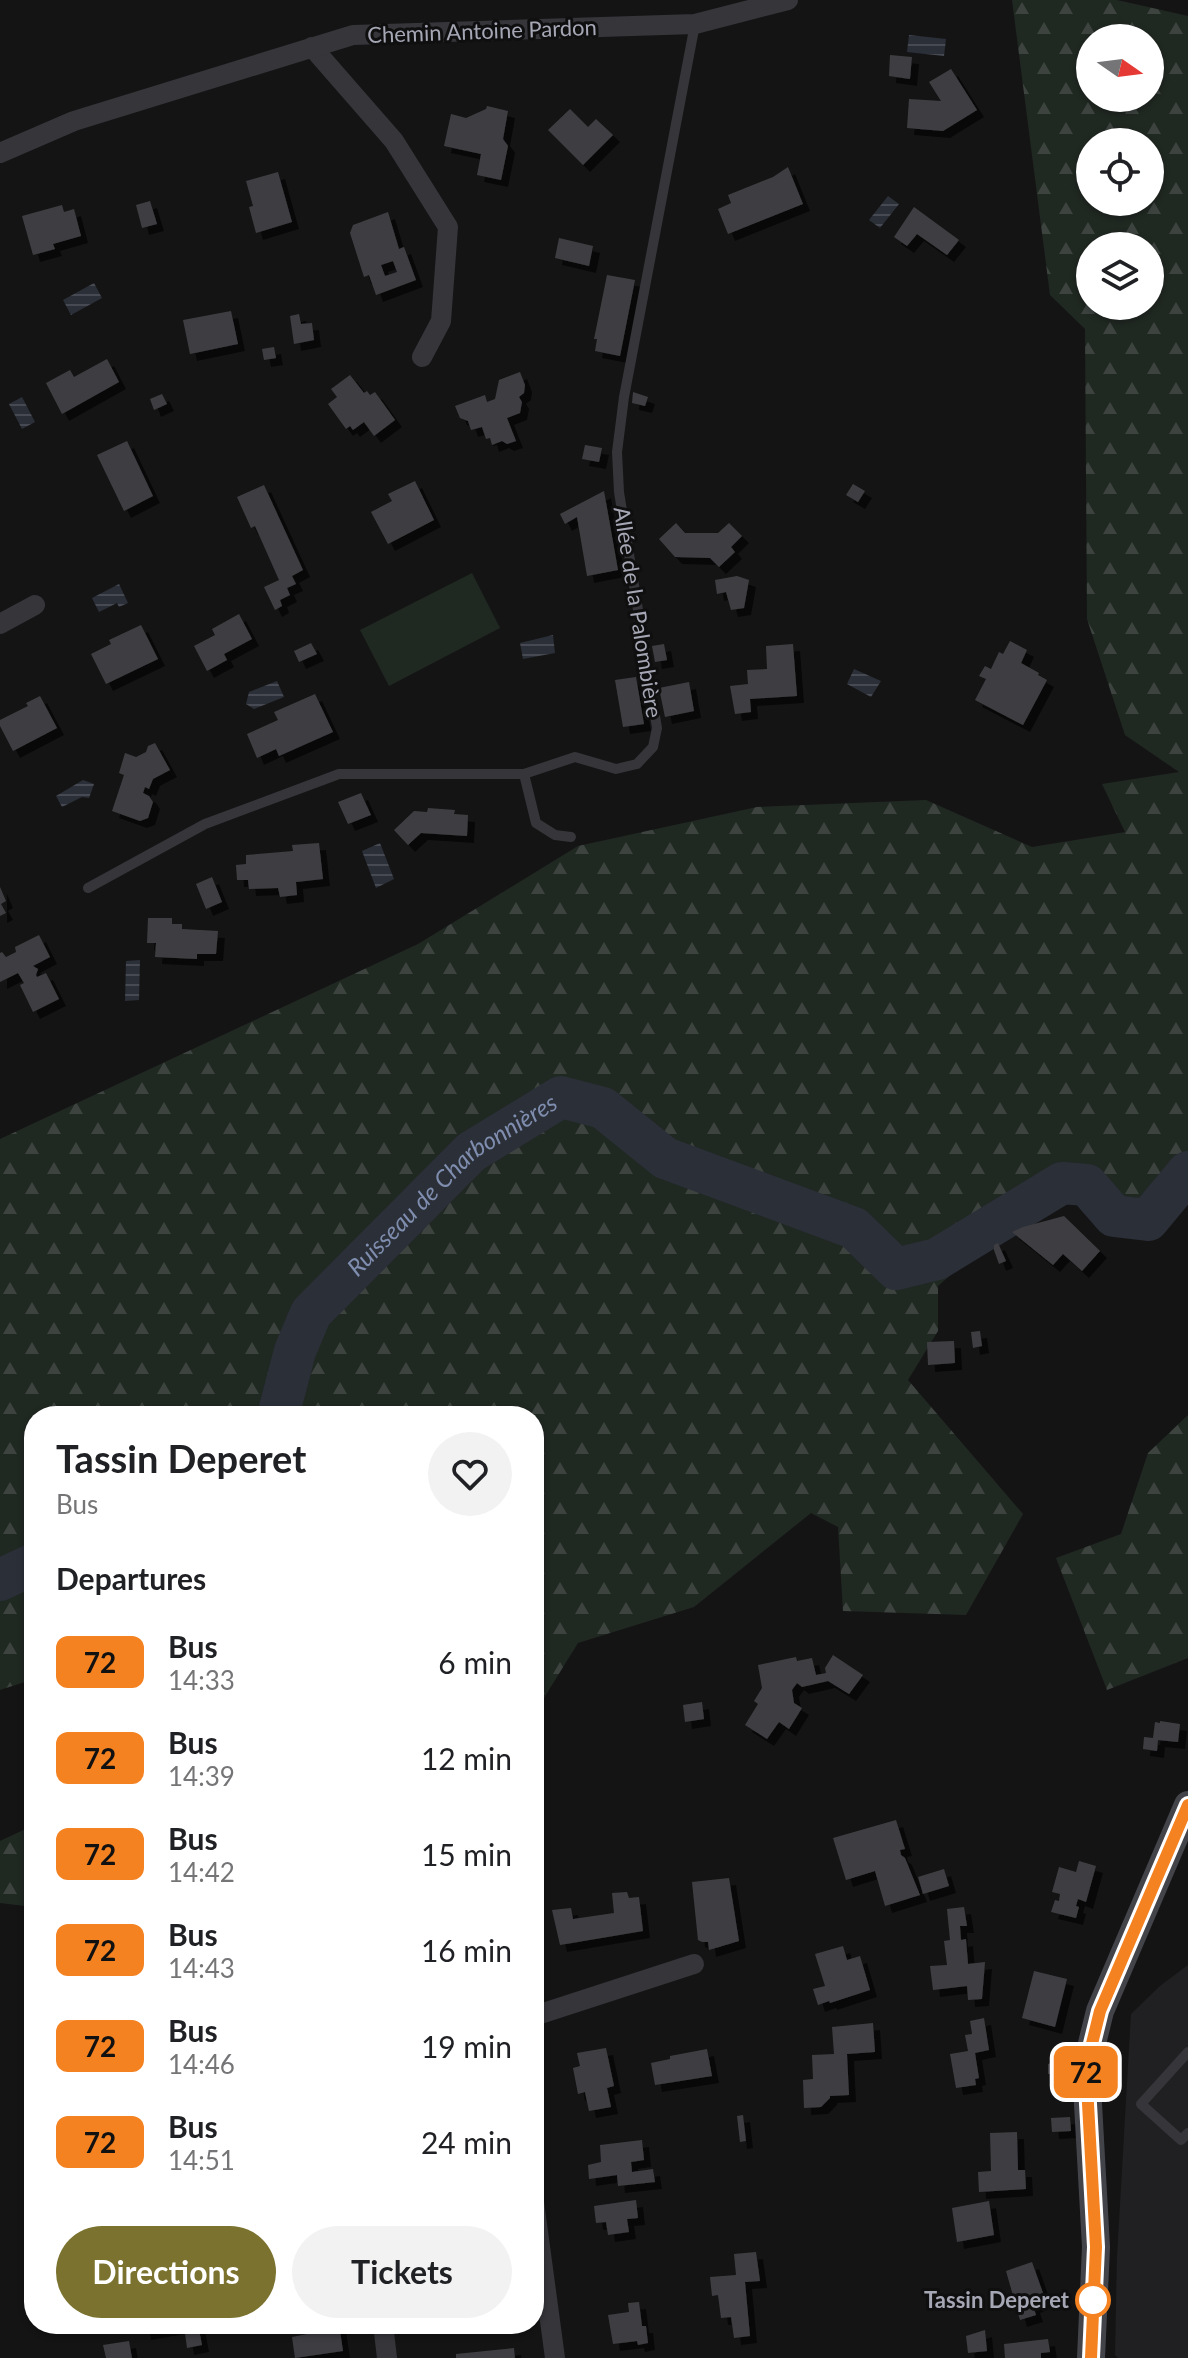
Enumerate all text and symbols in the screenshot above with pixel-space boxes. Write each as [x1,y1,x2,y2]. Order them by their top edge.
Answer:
street label: Chemin Antoine Pardon [367,13,597,48]
north arrow [1076,24,1164,112]
map controls [1076,24,1164,320]
button: locate [1076,128,1164,216]
button: layers [1076,232,1164,320]
street label: Allée de la Palombière [608,504,669,719]
water label: Ruisseau de Charbonnières [340,1087,562,1281]
button: heart [428,1432,512,1516]
text: Tassin Deperet [56,1435,306,1481]
text: Bus [56,1488,98,1520]
text: Departures [56,1560,206,1596]
text: Bus [168,1628,218,1664]
text: 6 min [438,1644,512,1680]
text: 72 [84,1645,116,1679]
text: 14:33 [168,1664,235,1696]
text: Bus [168,1724,218,1760]
text: 12 min [421,1740,512,1776]
text: 72 [84,1741,116,1775]
text: 14:39 [168,1760,235,1792]
text: Bus [168,1820,218,1856]
text: 15 min [421,1836,512,1872]
text: 72 [84,1837,116,1871]
text: 14:42 [168,1856,235,1888]
text: Bus [168,1916,218,1952]
text: 16 min [421,1932,512,1968]
text: 72 [84,1933,116,1967]
text: 14:43 [168,1952,235,1984]
text: Bus [168,2012,218,2048]
text: 19 min [421,2028,512,2064]
text: 72 [84,2029,116,2063]
line badge: 72 [1050,2046,1122,2098]
text: 14:46 [168,2048,235,2080]
text: 72 [1070,2055,1102,2089]
text: Bus [168,2108,218,2144]
text: 24 min [421,2124,512,2160]
text: 72 [84,2125,116,2159]
text: 14:51 [168,2144,235,2176]
button: Directions [56,2226,276,2318]
button: Tickets [292,2226,512,2318]
marker: Tassin Deperet [1076,2283,1110,2317]
place label: Tassin Deperet [924,2286,1070,2313]

